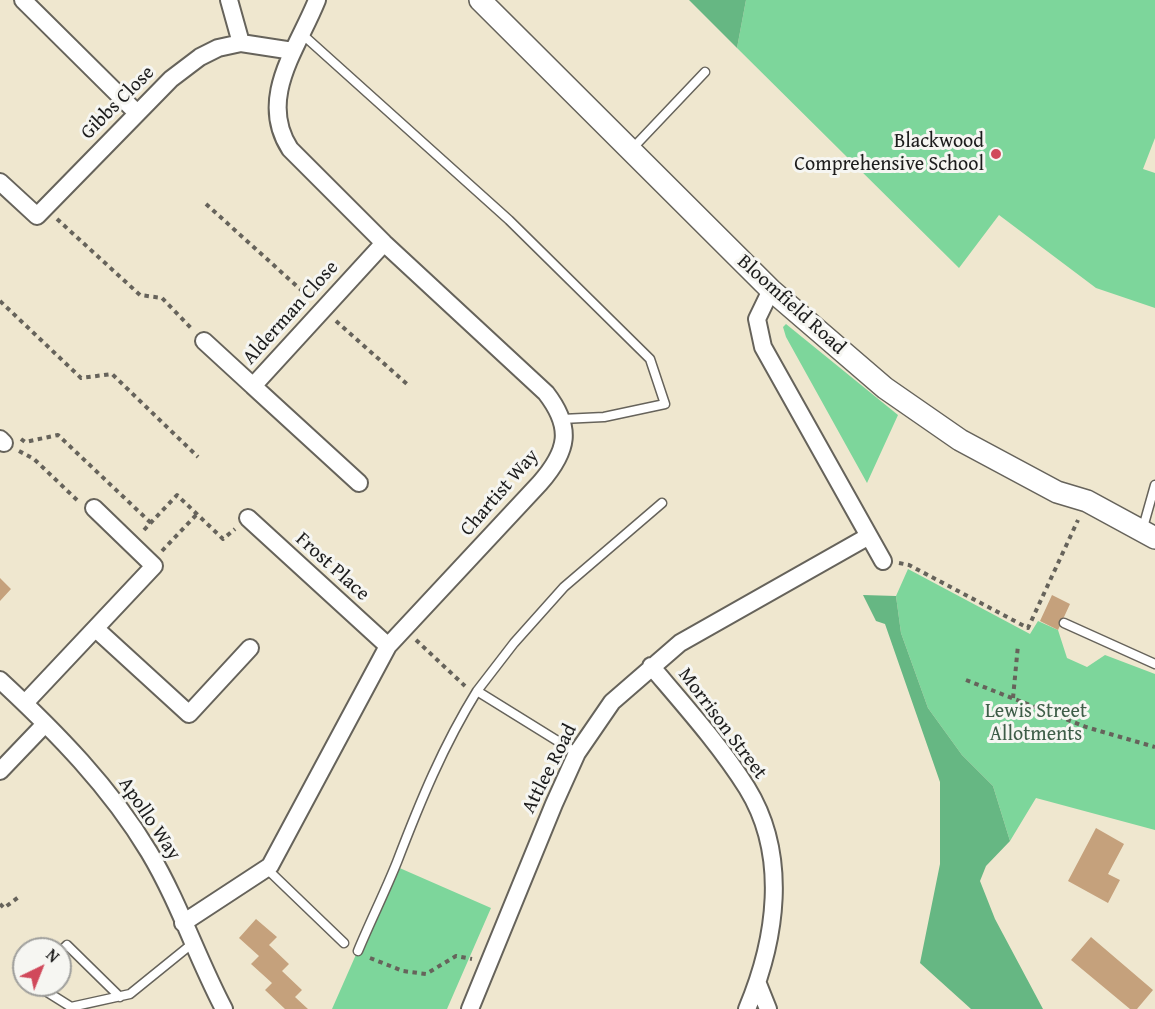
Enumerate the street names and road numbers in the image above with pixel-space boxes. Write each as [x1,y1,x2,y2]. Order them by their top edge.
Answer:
street label: Gibbs Close [76,61,160,145]
street label: Bloomfield Road [732,250,850,360]
street label: Alderman Close [238,256,344,370]
street label: Chartist Way [456,445,544,541]
street label: Frost Place [290,528,374,606]
street label: Morrison Street [672,664,772,784]
street label: Attlee Road [517,720,583,818]
street label: Apollo Way [113,773,185,865]

